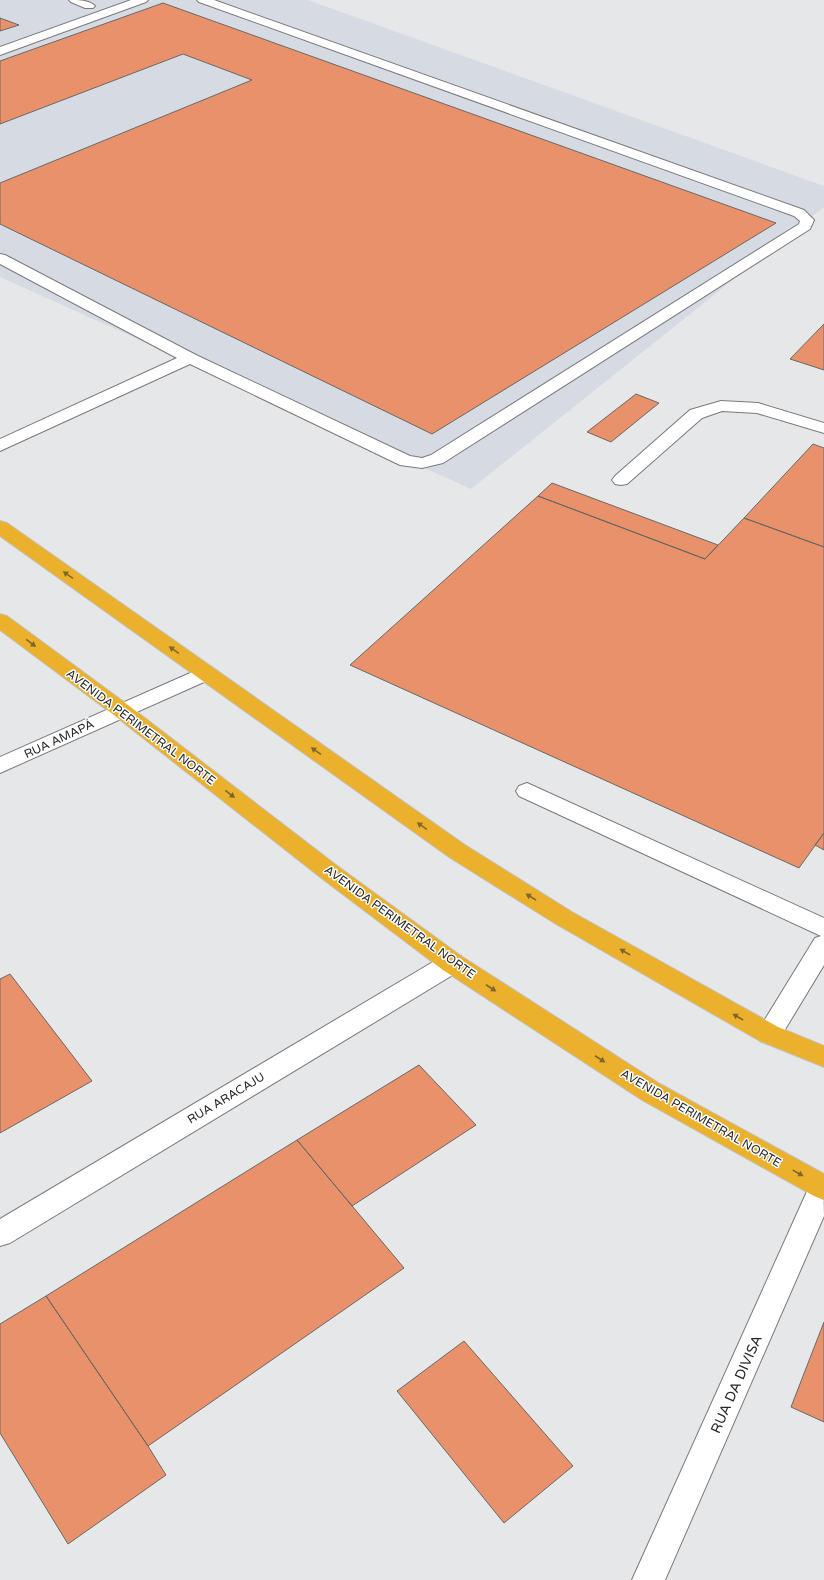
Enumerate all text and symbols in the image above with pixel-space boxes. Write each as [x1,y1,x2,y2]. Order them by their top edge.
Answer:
one-way arrow [63,571,73,579]
one-way arrow [26,639,37,648]
one-way arrow [169,646,180,654]
street label: AVENIDA PERIMETRAL NORTE [64,666,219,788]
street label: RUA AMAPÁ [22,717,96,761]
one-way arrow [311,747,322,755]
one-way arrow [224,790,235,798]
one-way arrow [417,822,428,830]
street label: AVENIDA PERIMETRAL NORTE [322,863,478,982]
one-way arrow [526,893,536,901]
one-way arrow [619,949,631,956]
one-way arrow [486,984,497,992]
one-way arrow [732,1013,744,1020]
one-way arrow [595,1055,606,1063]
street label: AVENIDA PERIMETRAL NORTE [618,1066,784,1170]
street label: RUA ARACAJU [185,1069,267,1127]
one-way arrow [792,1170,804,1177]
street label: RUA DA DIVISA [707,1332,766,1436]

